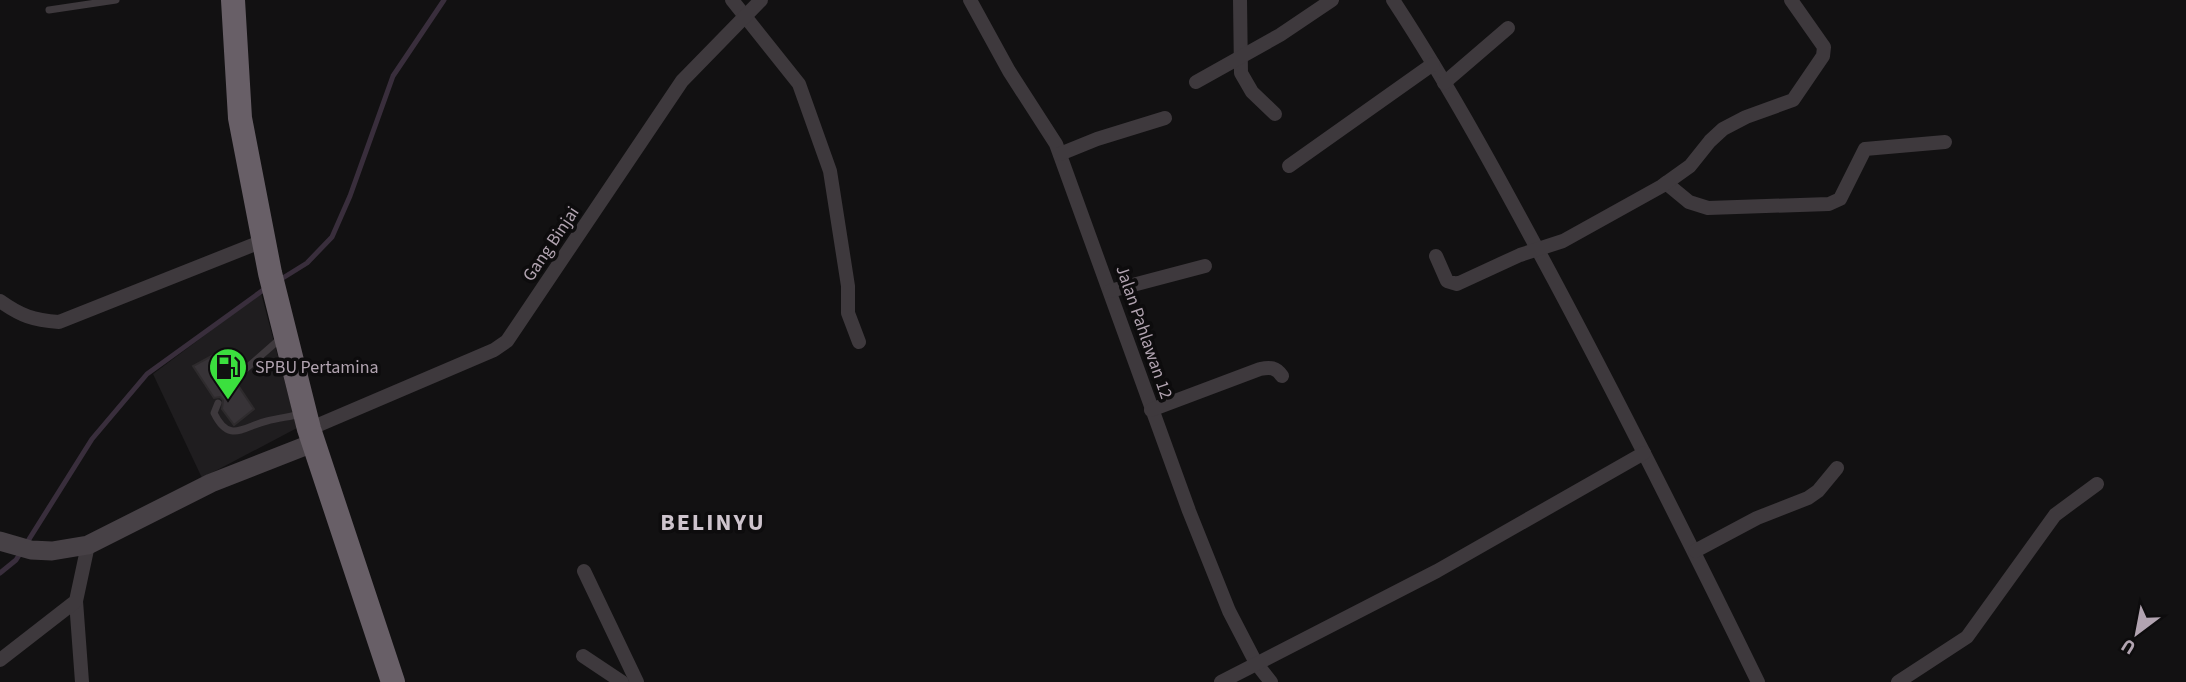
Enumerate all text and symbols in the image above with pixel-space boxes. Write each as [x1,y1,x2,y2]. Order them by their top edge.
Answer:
street label: Gang Binjai [517,202,585,286]
street label: Jalan Pahlawan 12 [1109,262,1179,402]
fuel station icon: SPBU Pertamina [207,346,249,401]
place label: SPBU Pertamina [255,355,379,380]
district label: BELINYU [660,505,766,540]
north arrow [2102,598,2172,668]
text: U [2116,631,2141,661]

